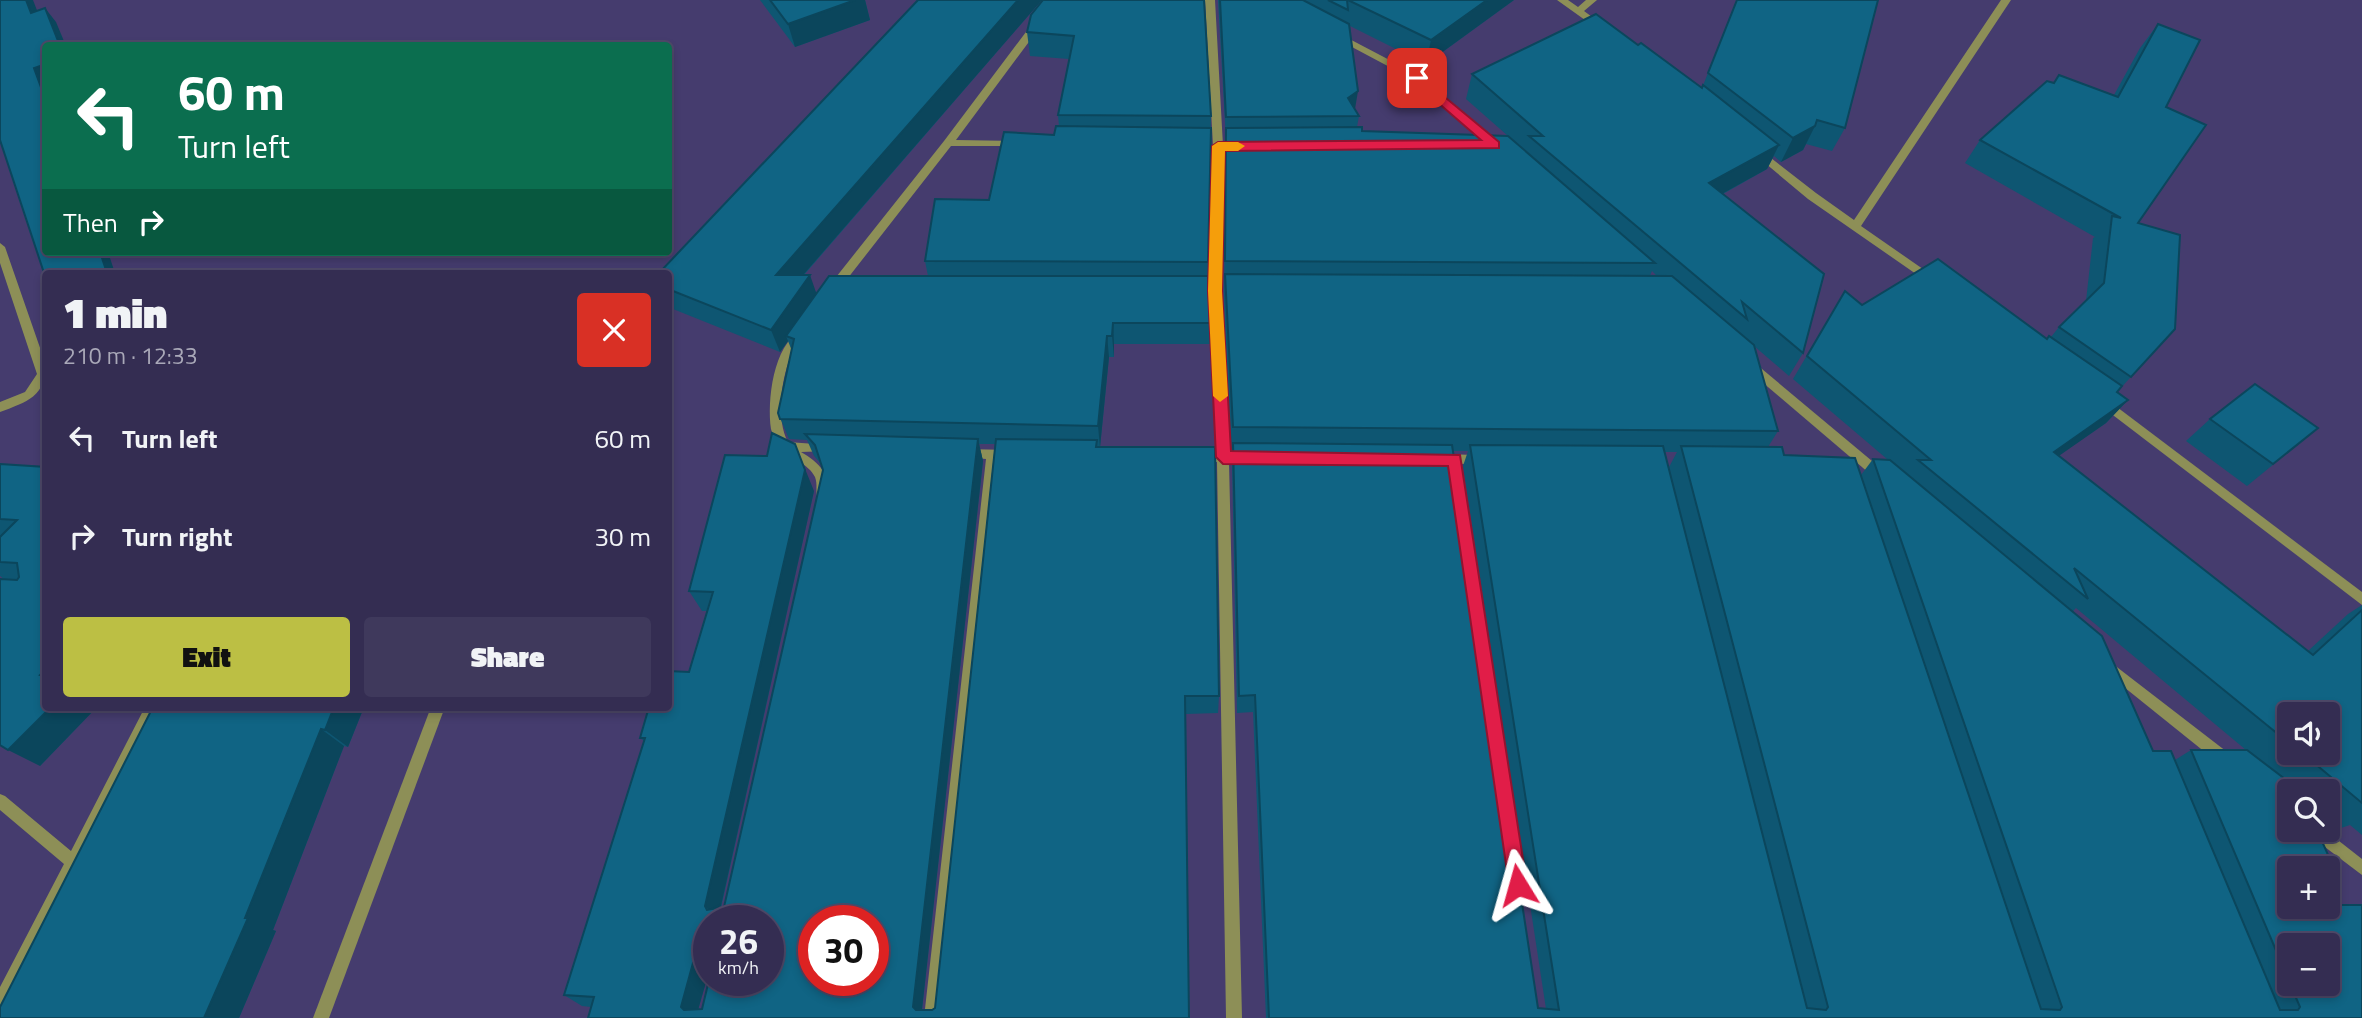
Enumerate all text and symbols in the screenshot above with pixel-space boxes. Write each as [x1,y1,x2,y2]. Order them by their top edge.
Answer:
pin [1387,48,1447,108]
text: 60 m [178,54,285,129]
icon: arrive [1398,59,1436,97]
icon: left [63,70,154,161]
text: Turn left [178,122,290,170]
text: Then [63,203,118,242]
icon: right [132,203,170,241]
text: 1 min [63,280,167,344]
button: close [577,293,651,367]
text: 210 m · 12:33 [63,338,198,373]
icon: left [63,419,101,457]
text: Turn left [122,419,217,458]
text: 60 m [594,419,651,458]
icon: right [63,517,101,555]
text: Turn right [122,517,233,556]
text: 30 m [594,517,651,556]
button: Exit [63,617,350,697]
button: Share [364,617,651,697]
map controls [2277,702,2340,996]
button: sound [2277,702,2340,765]
button: search [2277,779,2340,842]
position arrow [1481,848,1555,922]
button: + [2277,856,2340,919]
speed limit sign: 30 [798,905,889,996]
text: 26 [719,914,758,968]
button: − [2277,933,2340,996]
text: km/h [718,954,759,981]

